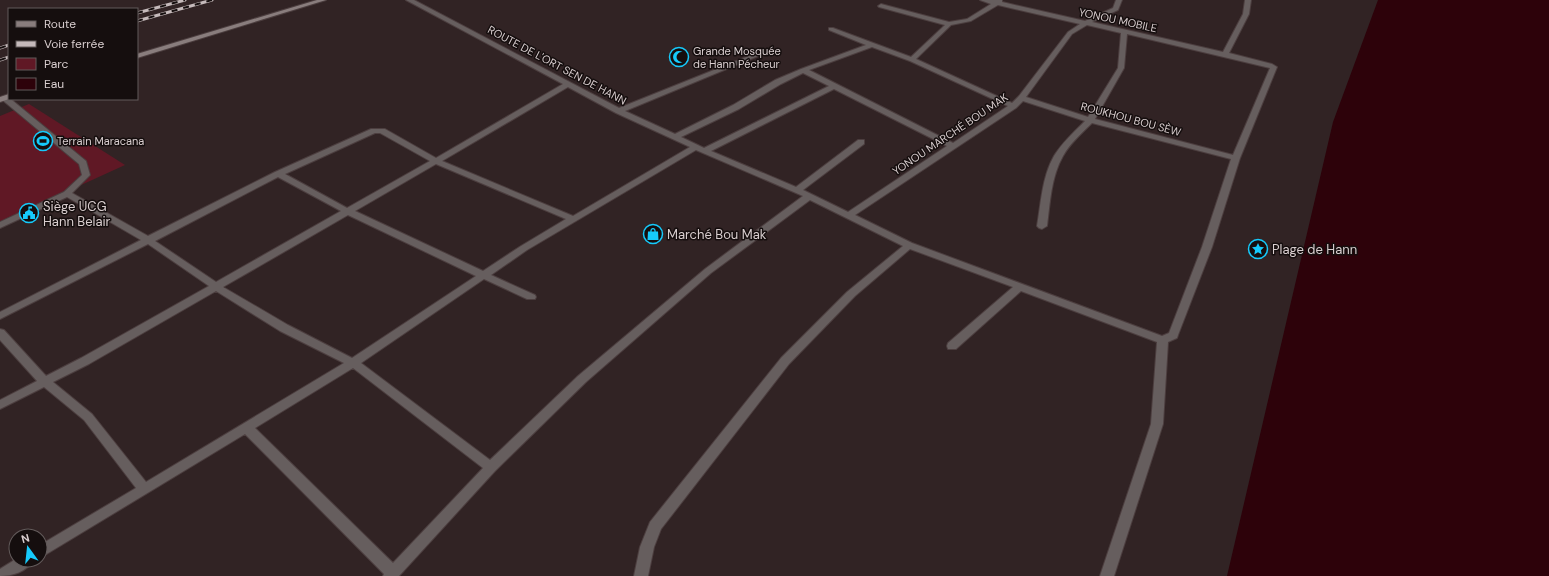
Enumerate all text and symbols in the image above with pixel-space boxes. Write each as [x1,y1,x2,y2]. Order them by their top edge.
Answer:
street label: YONOU MOBILE [1078,5,1158,35]
legend [8,8,138,100]
text: Route [44,16,76,32]
street label: ROUTE DE L'ORT SEN DE HANN [485,22,629,108]
text: Voie ferrée [44,36,104,52]
place label: Grande Mosquée de Hann Pécheur [693,44,781,71]
mosque icon: Grande Mosquée de Hann Pécheur [668,46,690,68]
text: Parc [44,56,68,72]
text: Eau [44,76,64,92]
street label: YONOU MARCHÉ BOU MAK [890,90,1011,178]
street label: ROUKHOU BOU SÈW [1079,99,1183,139]
sports icon: Terrain Maracana [32,130,54,152]
place label: Terrain Maracana [57,134,144,148]
place label: Siège UCG Hann Belair [43,198,111,230]
public building icon: Siège UCG Hann Belair [18,202,40,224]
shop icon: Marché Bou Mak [642,223,664,245]
place label: Marché Bou Mak [667,226,767,243]
place icon: Plage de Hann [1247,238,1269,260]
place label: Plage de Hann [1272,241,1357,258]
north arrow [8,528,48,568]
text: N [20,531,31,546]

